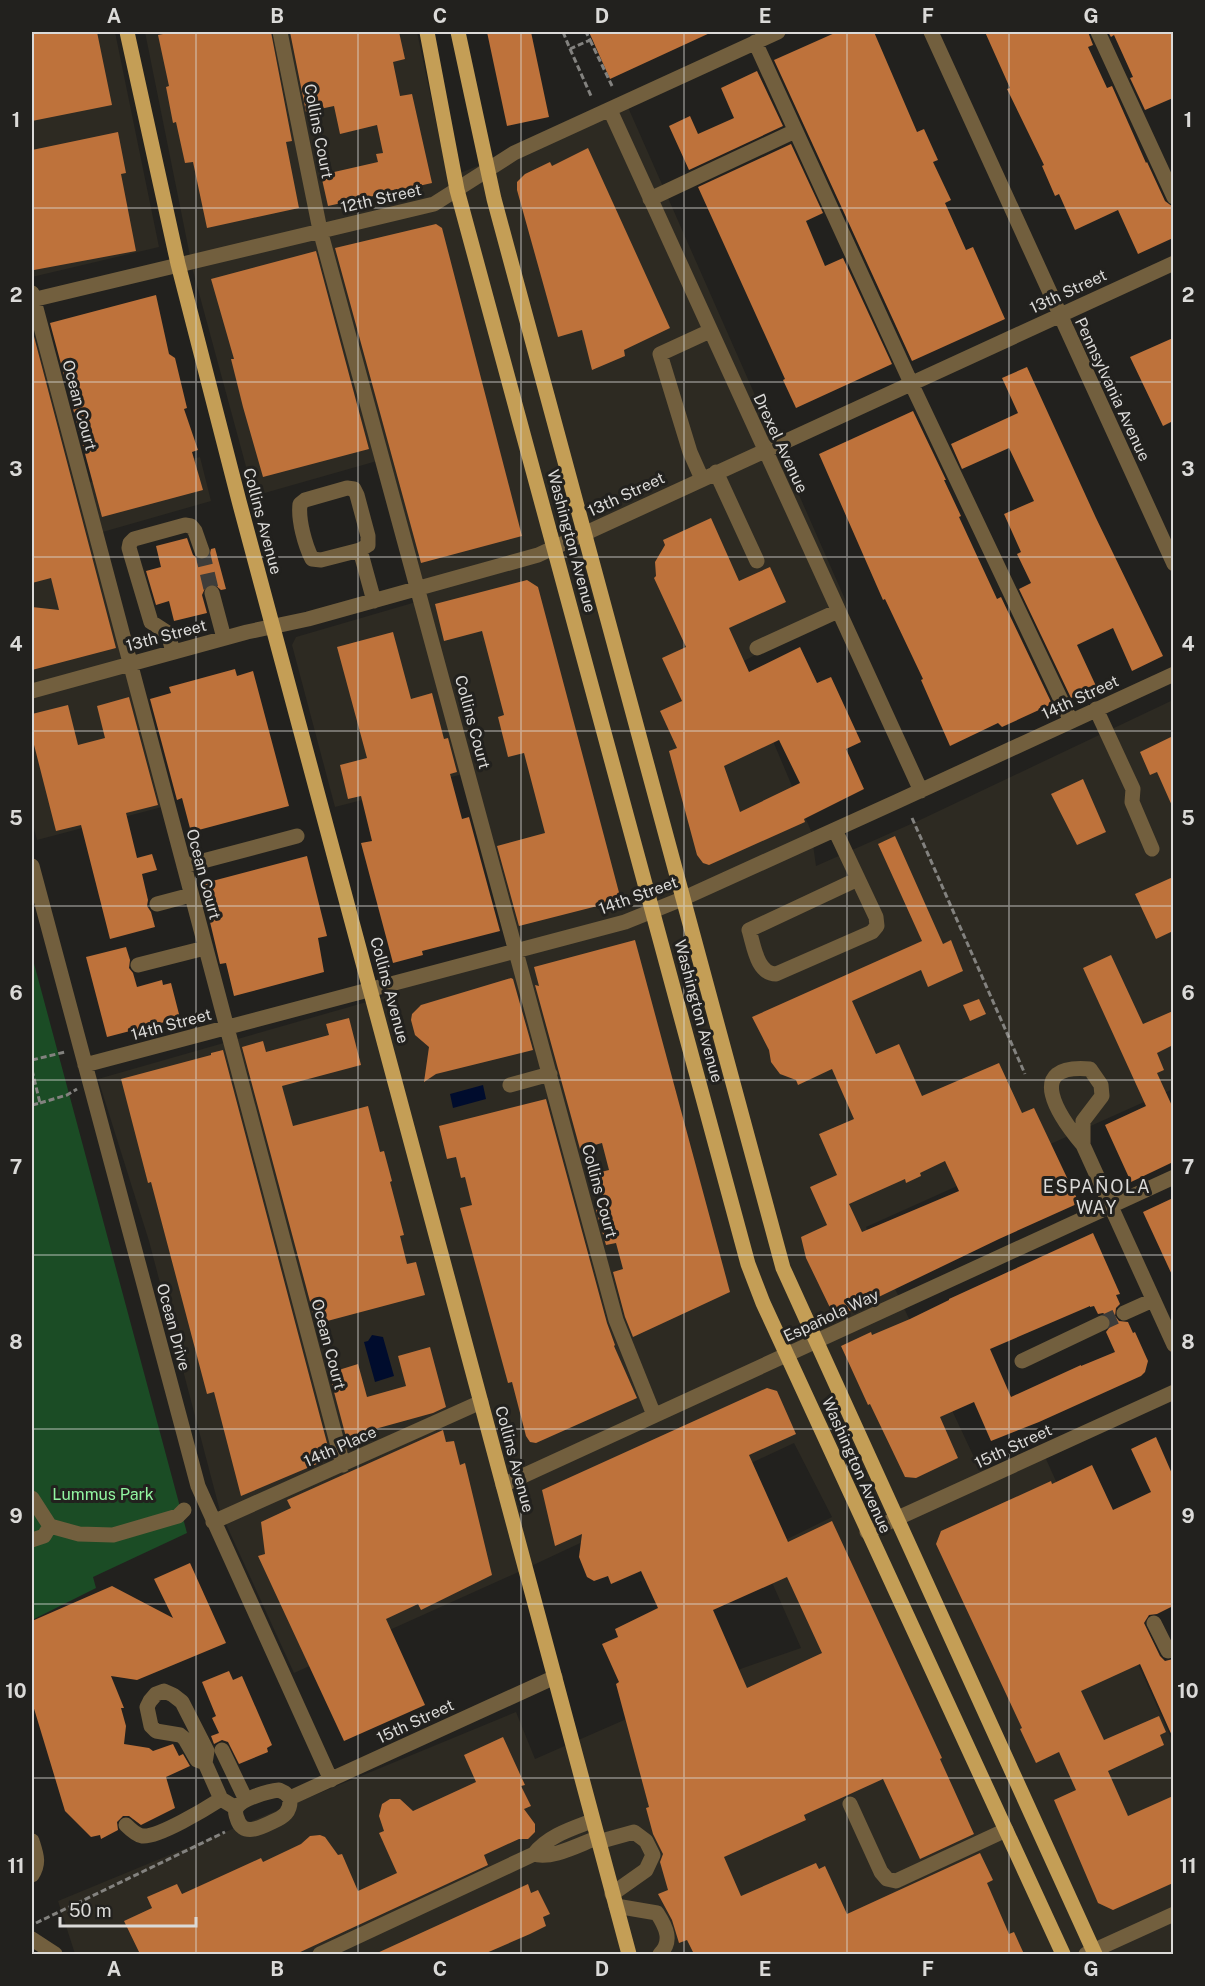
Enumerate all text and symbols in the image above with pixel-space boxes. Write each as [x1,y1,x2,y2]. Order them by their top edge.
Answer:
text: A [107,4,121,28]
text: B [270,4,284,28]
text: C [433,4,447,28]
text: D [595,4,609,28]
text: E [759,4,771,28]
text: F [922,4,934,28]
text: G [1083,4,1099,28]
street label: Collins Court [300,82,337,180]
text: 1 [12,108,20,132]
text: 1 [1184,108,1192,132]
street label: 12th Street [339,180,423,217]
street label: 13th Street [1027,265,1110,318]
text: 2 [10,283,22,307]
text: 2 [1182,283,1194,307]
street label: Pennsylvania Avenue [1071,314,1154,464]
street label: Ocean Court [58,358,101,452]
street label: Drexel Avenue [749,391,812,496]
text: 3 [9,457,23,481]
text: 3 [1181,457,1195,481]
street label: Collins Avenue [239,466,286,576]
street label: Washington Avenue [543,468,600,615]
street label: 13th Street [585,468,668,521]
street label: 13th Street [124,616,209,655]
text: 4 [9,632,23,656]
text: 4 [1181,632,1195,656]
street label: 14th Street [1039,671,1122,724]
street label: Collins Court [451,673,494,771]
text: 5 [9,806,23,830]
text: 5 [1181,806,1195,830]
street label: Ocean Court [182,827,225,921]
street label: 14th Street [596,872,680,919]
street label: Collins Avenue [366,935,413,1045]
street label: Washington Avenue [670,938,727,1085]
text: 6 [9,981,23,1005]
text: 6 [1181,981,1195,1005]
street label: 14th Street [129,1005,214,1044]
street label: Collins Court [578,1142,621,1240]
text: 7 [10,1155,22,1179]
text: 7 [1182,1155,1194,1179]
district label: ESPAÑOLA WAY [1043,1175,1151,1218]
street label: Ocean Drive [153,1281,194,1373]
street label: Española Way [780,1285,882,1346]
street label: Ocean Court [307,1297,350,1391]
text: 8 [9,1330,23,1354]
text: 8 [1181,1330,1195,1354]
street label: Washington Avenue [818,1394,895,1536]
street label: Collins Avenue [491,1404,538,1514]
street label: 15th Street [972,1420,1055,1473]
street label: 14th Place [301,1422,379,1471]
park label: Lummus Park [52,1485,154,1504]
text: 9 [9,1504,23,1528]
text: 9 [1181,1504,1195,1528]
text: 10 [5,1679,27,1703]
text: 10 [1177,1679,1199,1703]
street label: 15th Street [374,1695,457,1748]
text: 11 [7,1854,25,1878]
text: 11 [1179,1854,1197,1878]
scale bar [60,1890,196,1928]
text: 50 m [69,1900,112,1921]
text: A [107,1957,121,1981]
text: B [270,1957,284,1981]
text: C [433,1957,447,1981]
text: D [595,1957,609,1981]
text: E [759,1957,771,1981]
text: F [922,1957,934,1981]
text: G [1083,1957,1099,1981]

